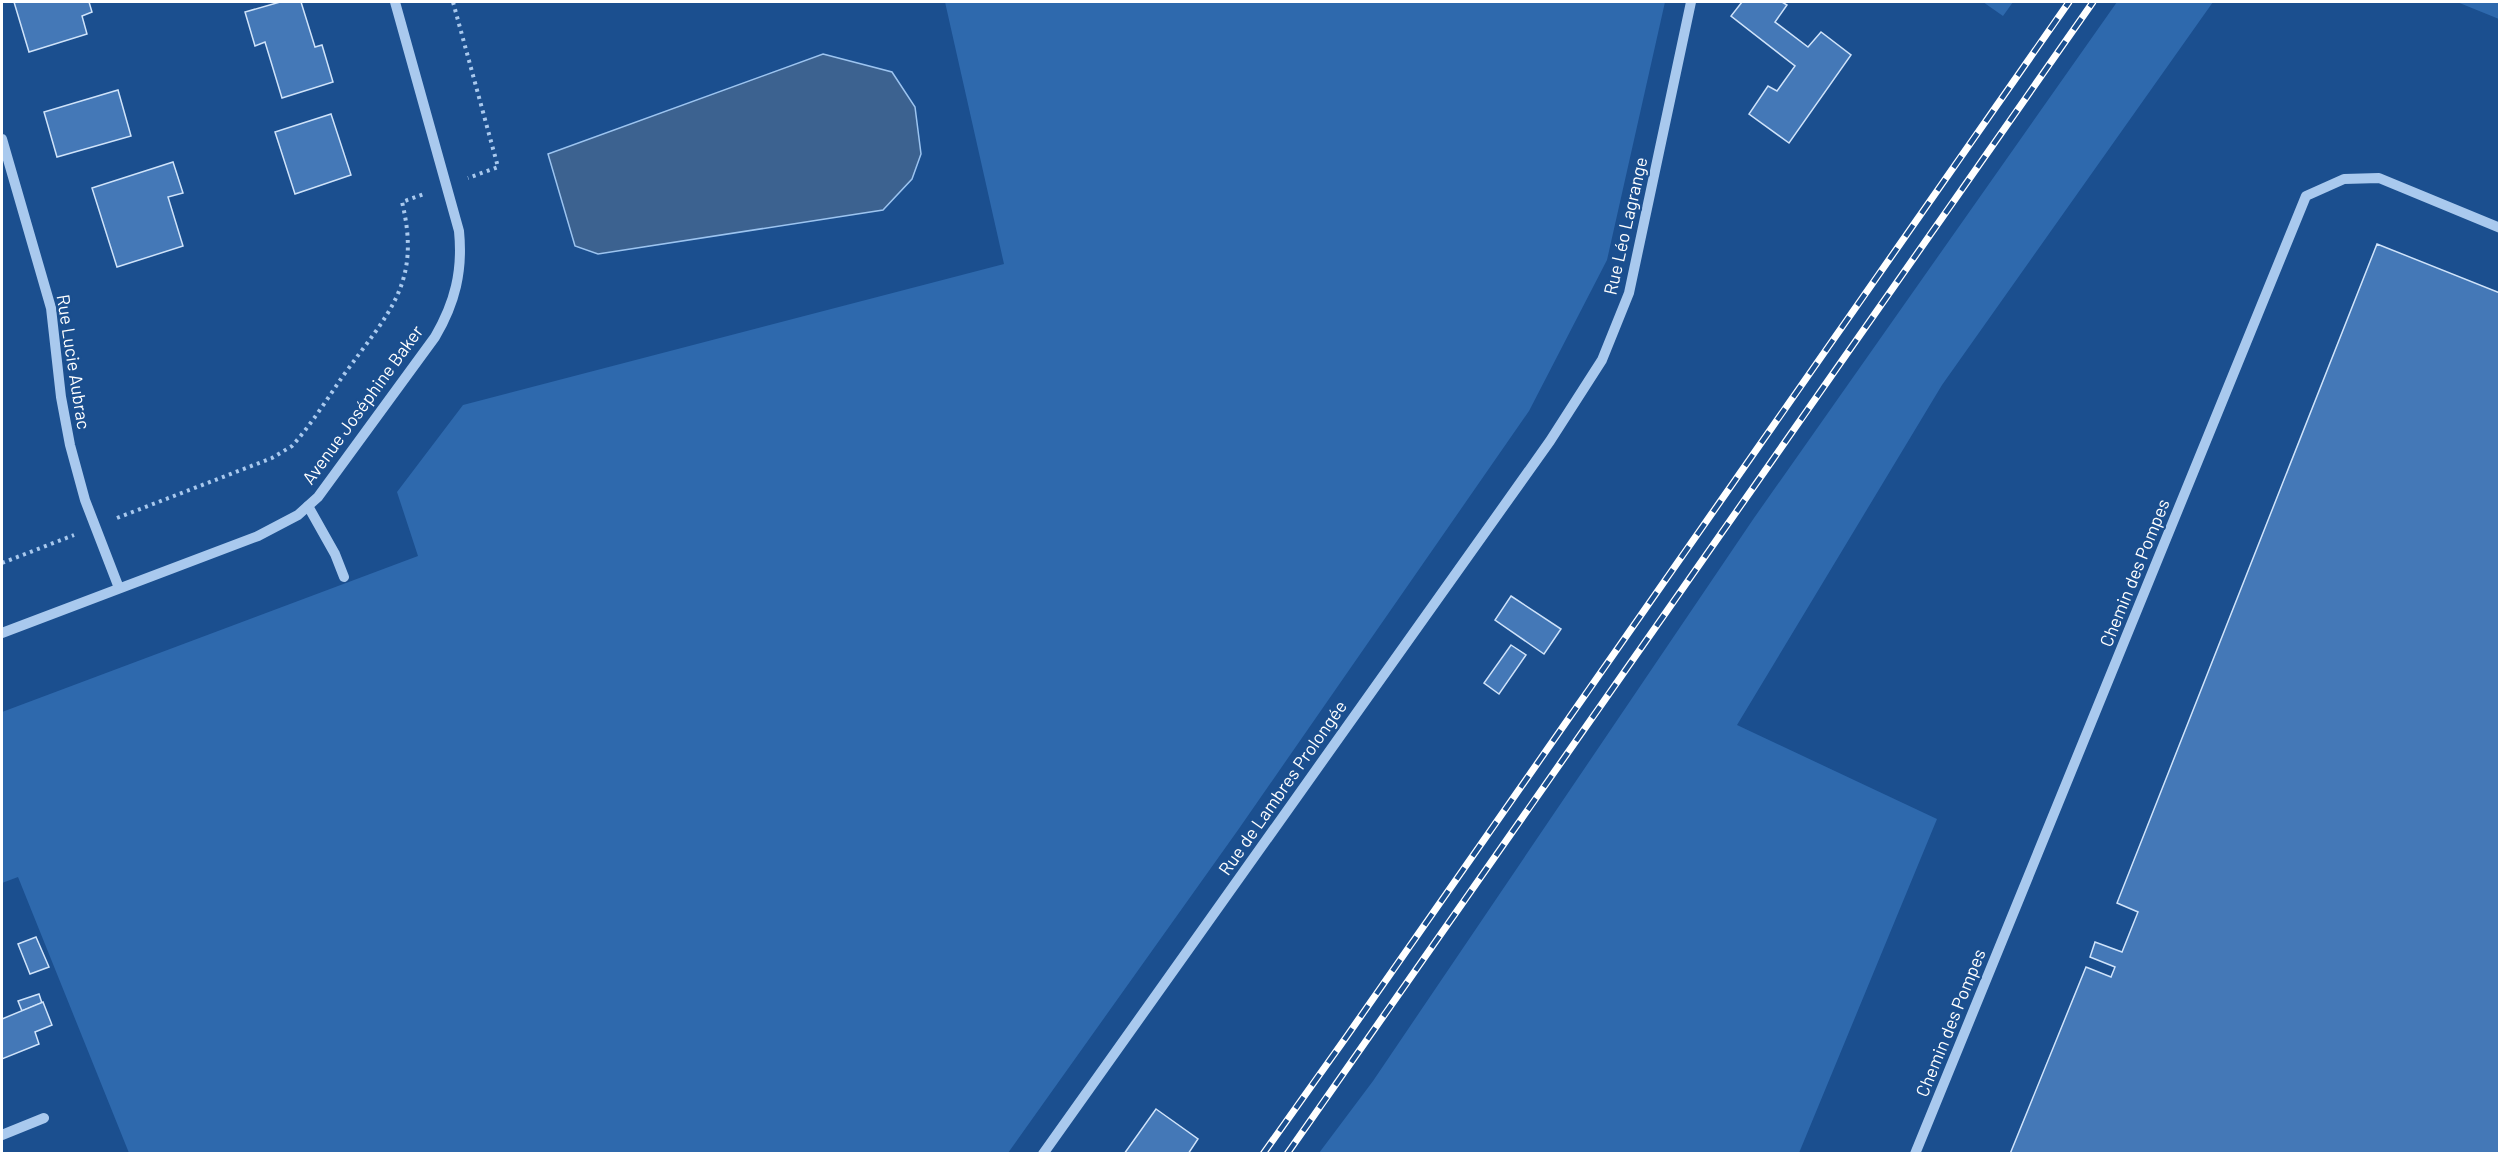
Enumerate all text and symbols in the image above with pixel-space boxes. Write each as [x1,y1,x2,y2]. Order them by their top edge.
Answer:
street label: Rue Léo Lagrange [1598,155,1652,297]
street label: Rue Lucie Aubrac [52,293,96,431]
street label: Avenue Joséphine Baker [297,320,428,488]
street label: Chemin des Pompes [2094,496,2174,650]
street label: Rue de Lambres Prolongée [1213,696,1351,879]
street label: Chemin des Pompes [1910,946,1990,1100]

